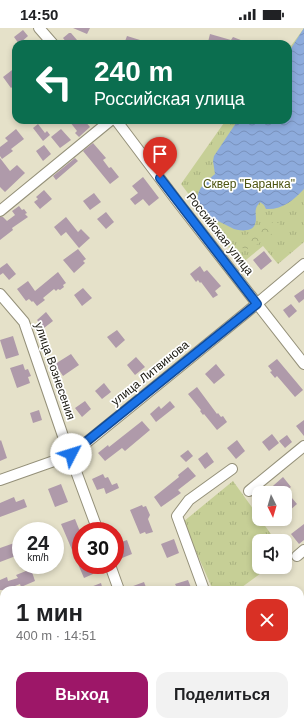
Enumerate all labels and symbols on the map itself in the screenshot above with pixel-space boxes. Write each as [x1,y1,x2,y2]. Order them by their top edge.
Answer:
pin [143,137,177,178]
park label: Сквер "Баранка" [203,177,295,191]
street label: Российская улица [184,190,257,278]
street label: улица Вознесения [32,320,78,422]
street label: улица Литвинова [108,337,192,409]
position arrow [50,433,92,475]
north arrow [252,486,292,526]
speed limit sign: 30 [72,522,124,574]

